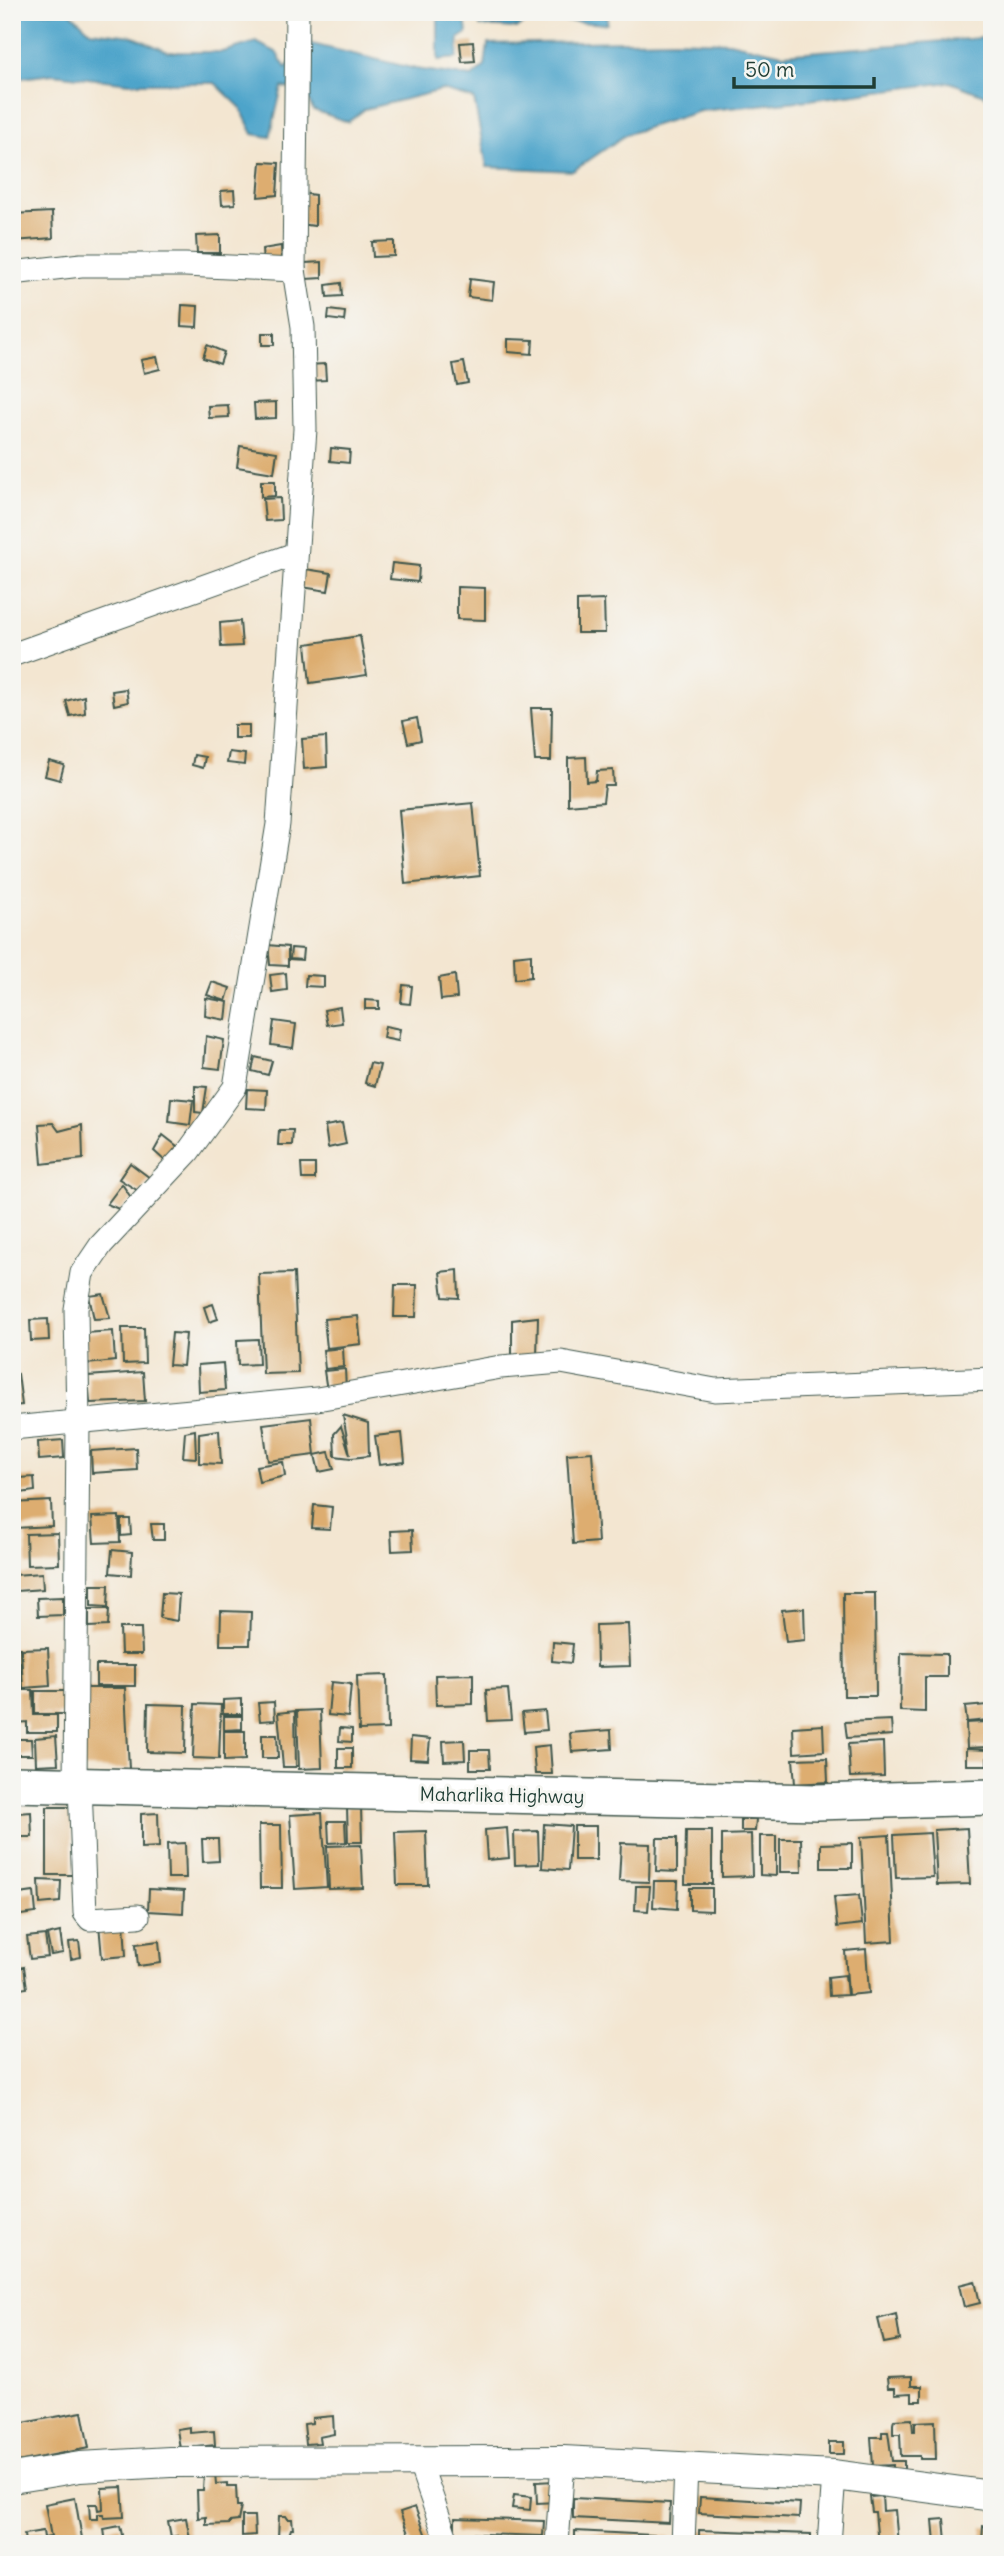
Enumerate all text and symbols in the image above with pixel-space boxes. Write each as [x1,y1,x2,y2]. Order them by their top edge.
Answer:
scale bar [734,46,874,90]
text: 50 m [745,56,794,83]
street label: Maharlika Highway [419,1782,585,1808]

